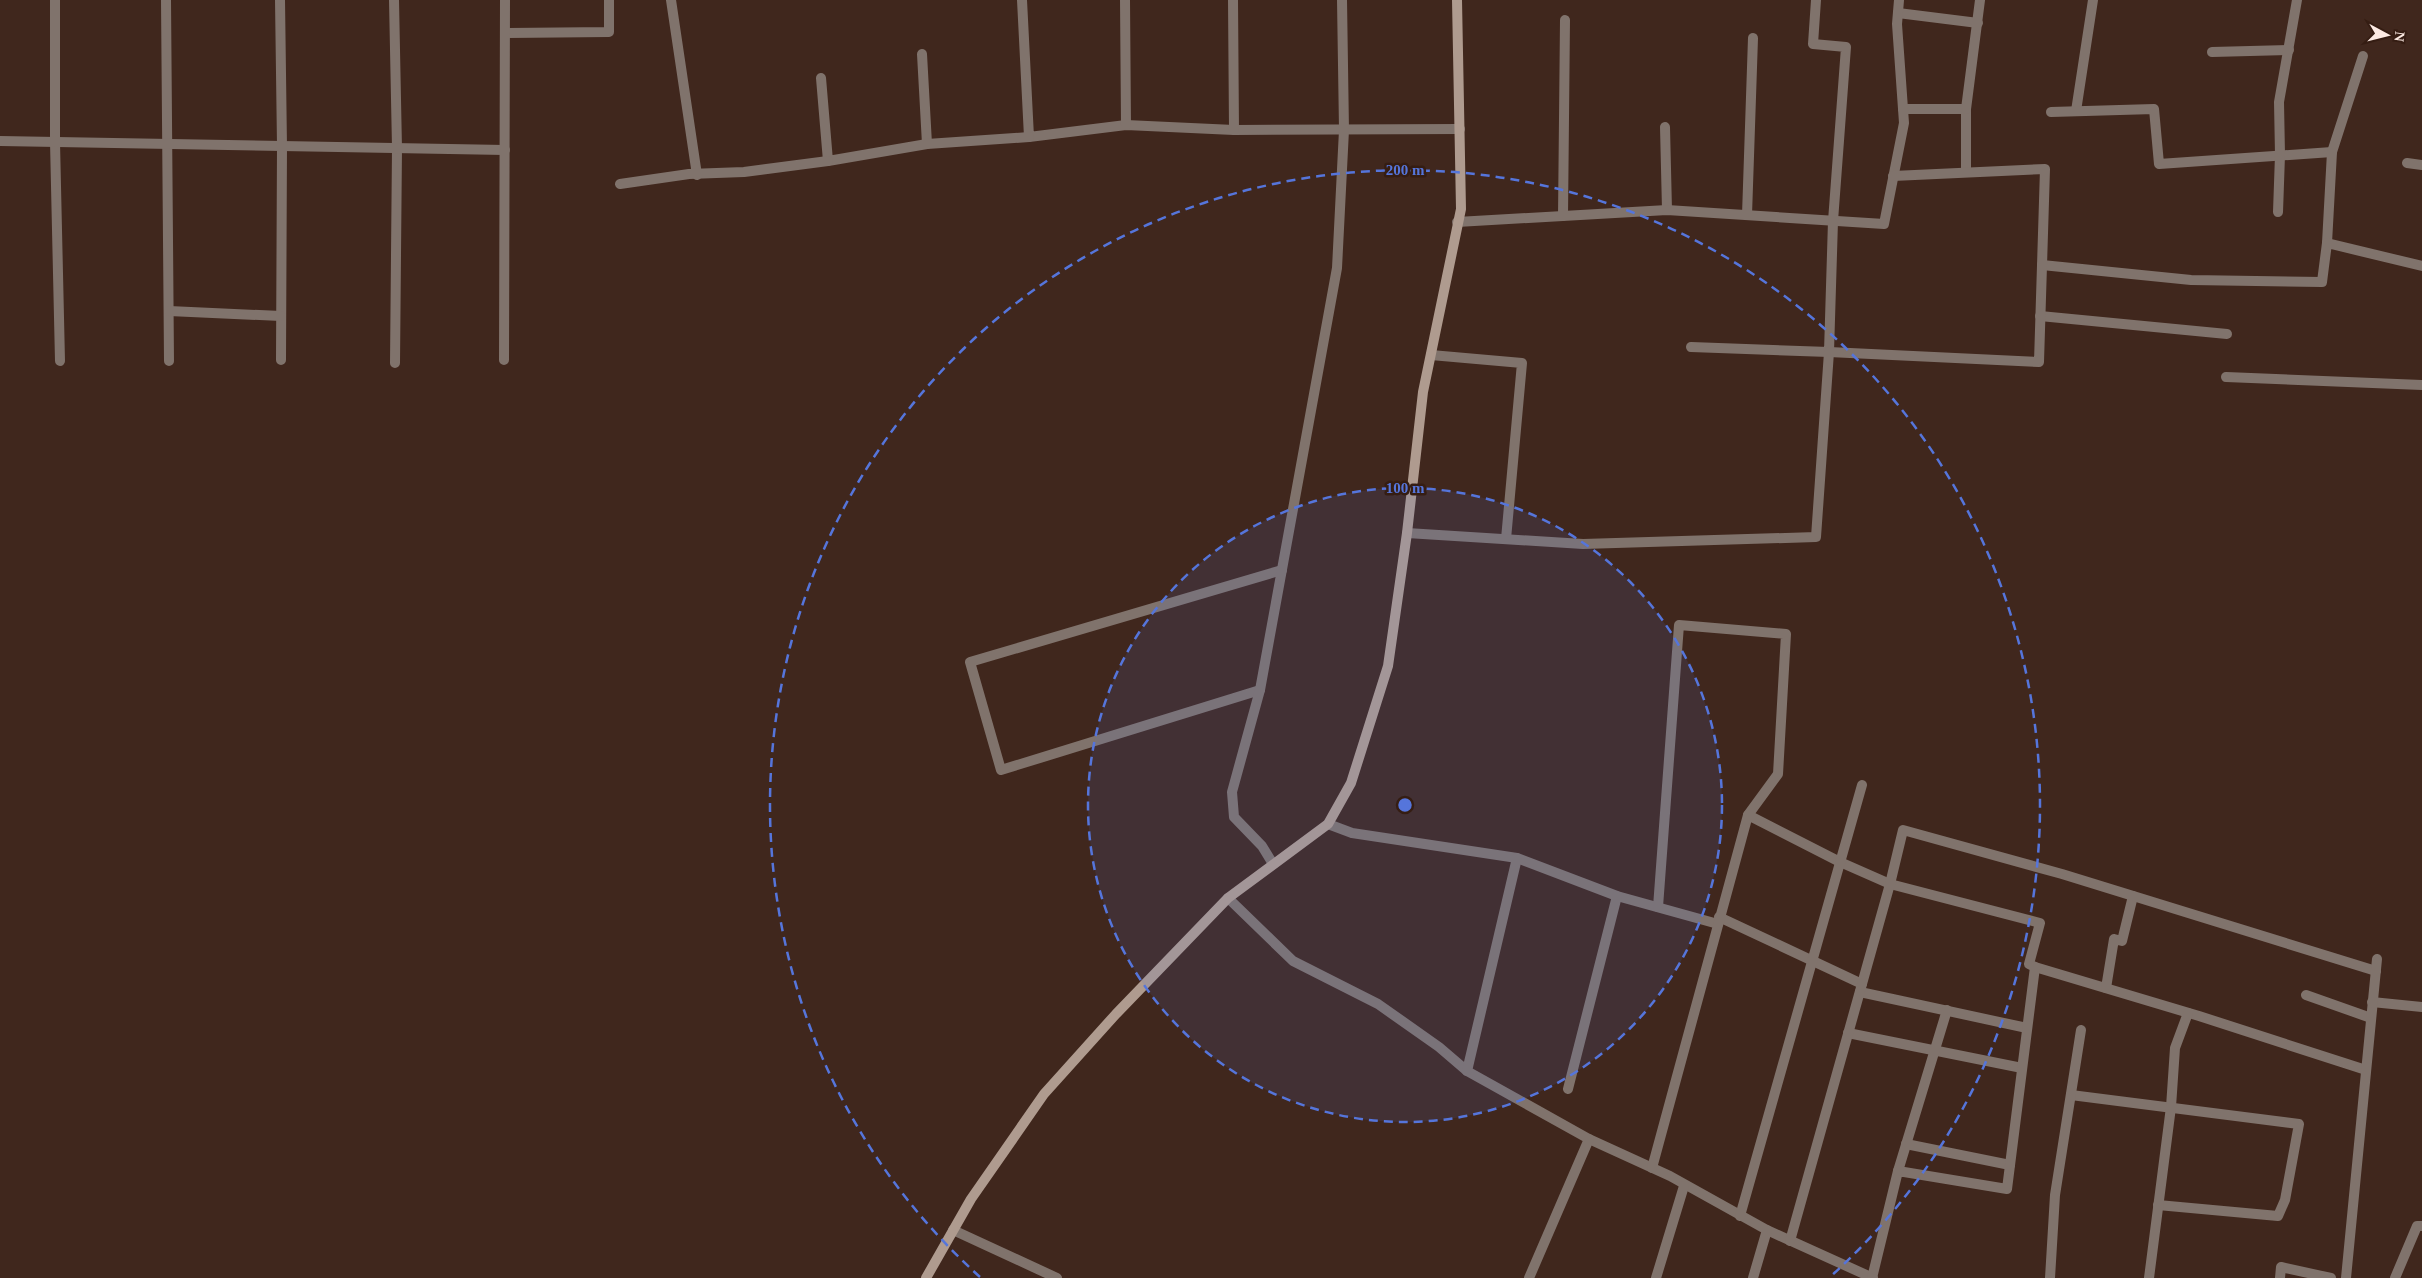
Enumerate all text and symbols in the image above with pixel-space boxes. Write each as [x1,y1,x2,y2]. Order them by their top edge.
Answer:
north arrow [2362,10,2412,60]
text: N [2391,31,2407,42]
text: 200 m [1386,162,1425,178]
text: 100 m [1386,480,1425,496]
centre of rings [1396,796,1414,814]

